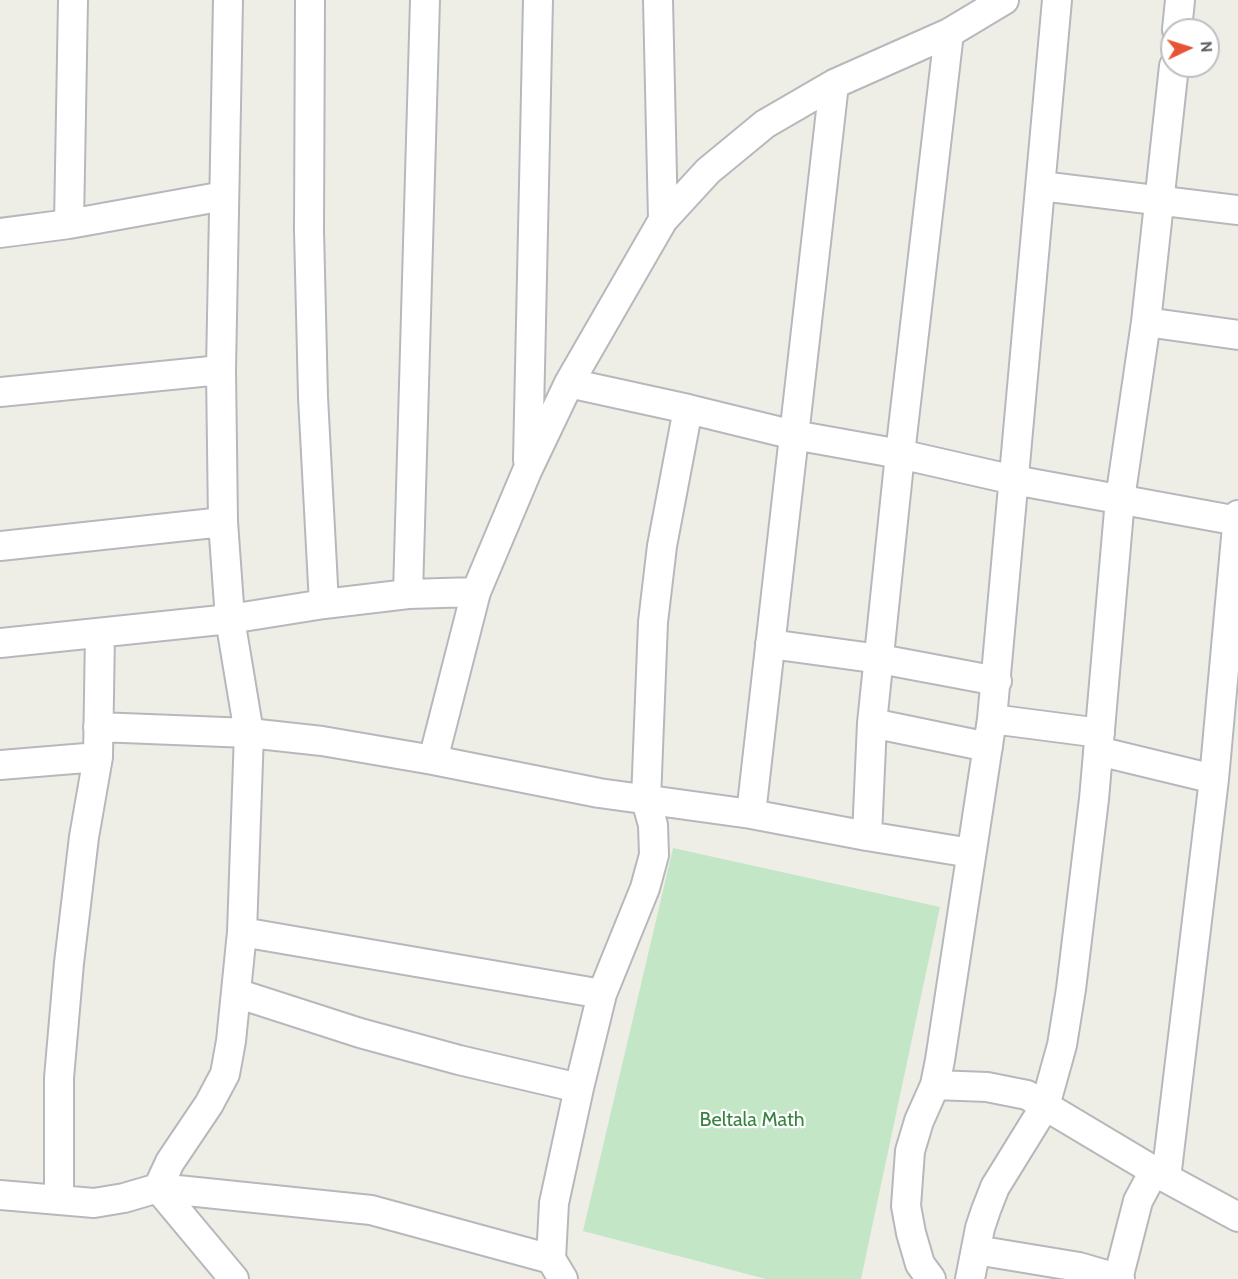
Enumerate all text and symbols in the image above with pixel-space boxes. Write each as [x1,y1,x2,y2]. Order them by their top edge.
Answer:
north arrow [1160,18,1220,78]
text: N [1197,41,1216,53]
park label: Beltala Math [699,1108,805,1132]

